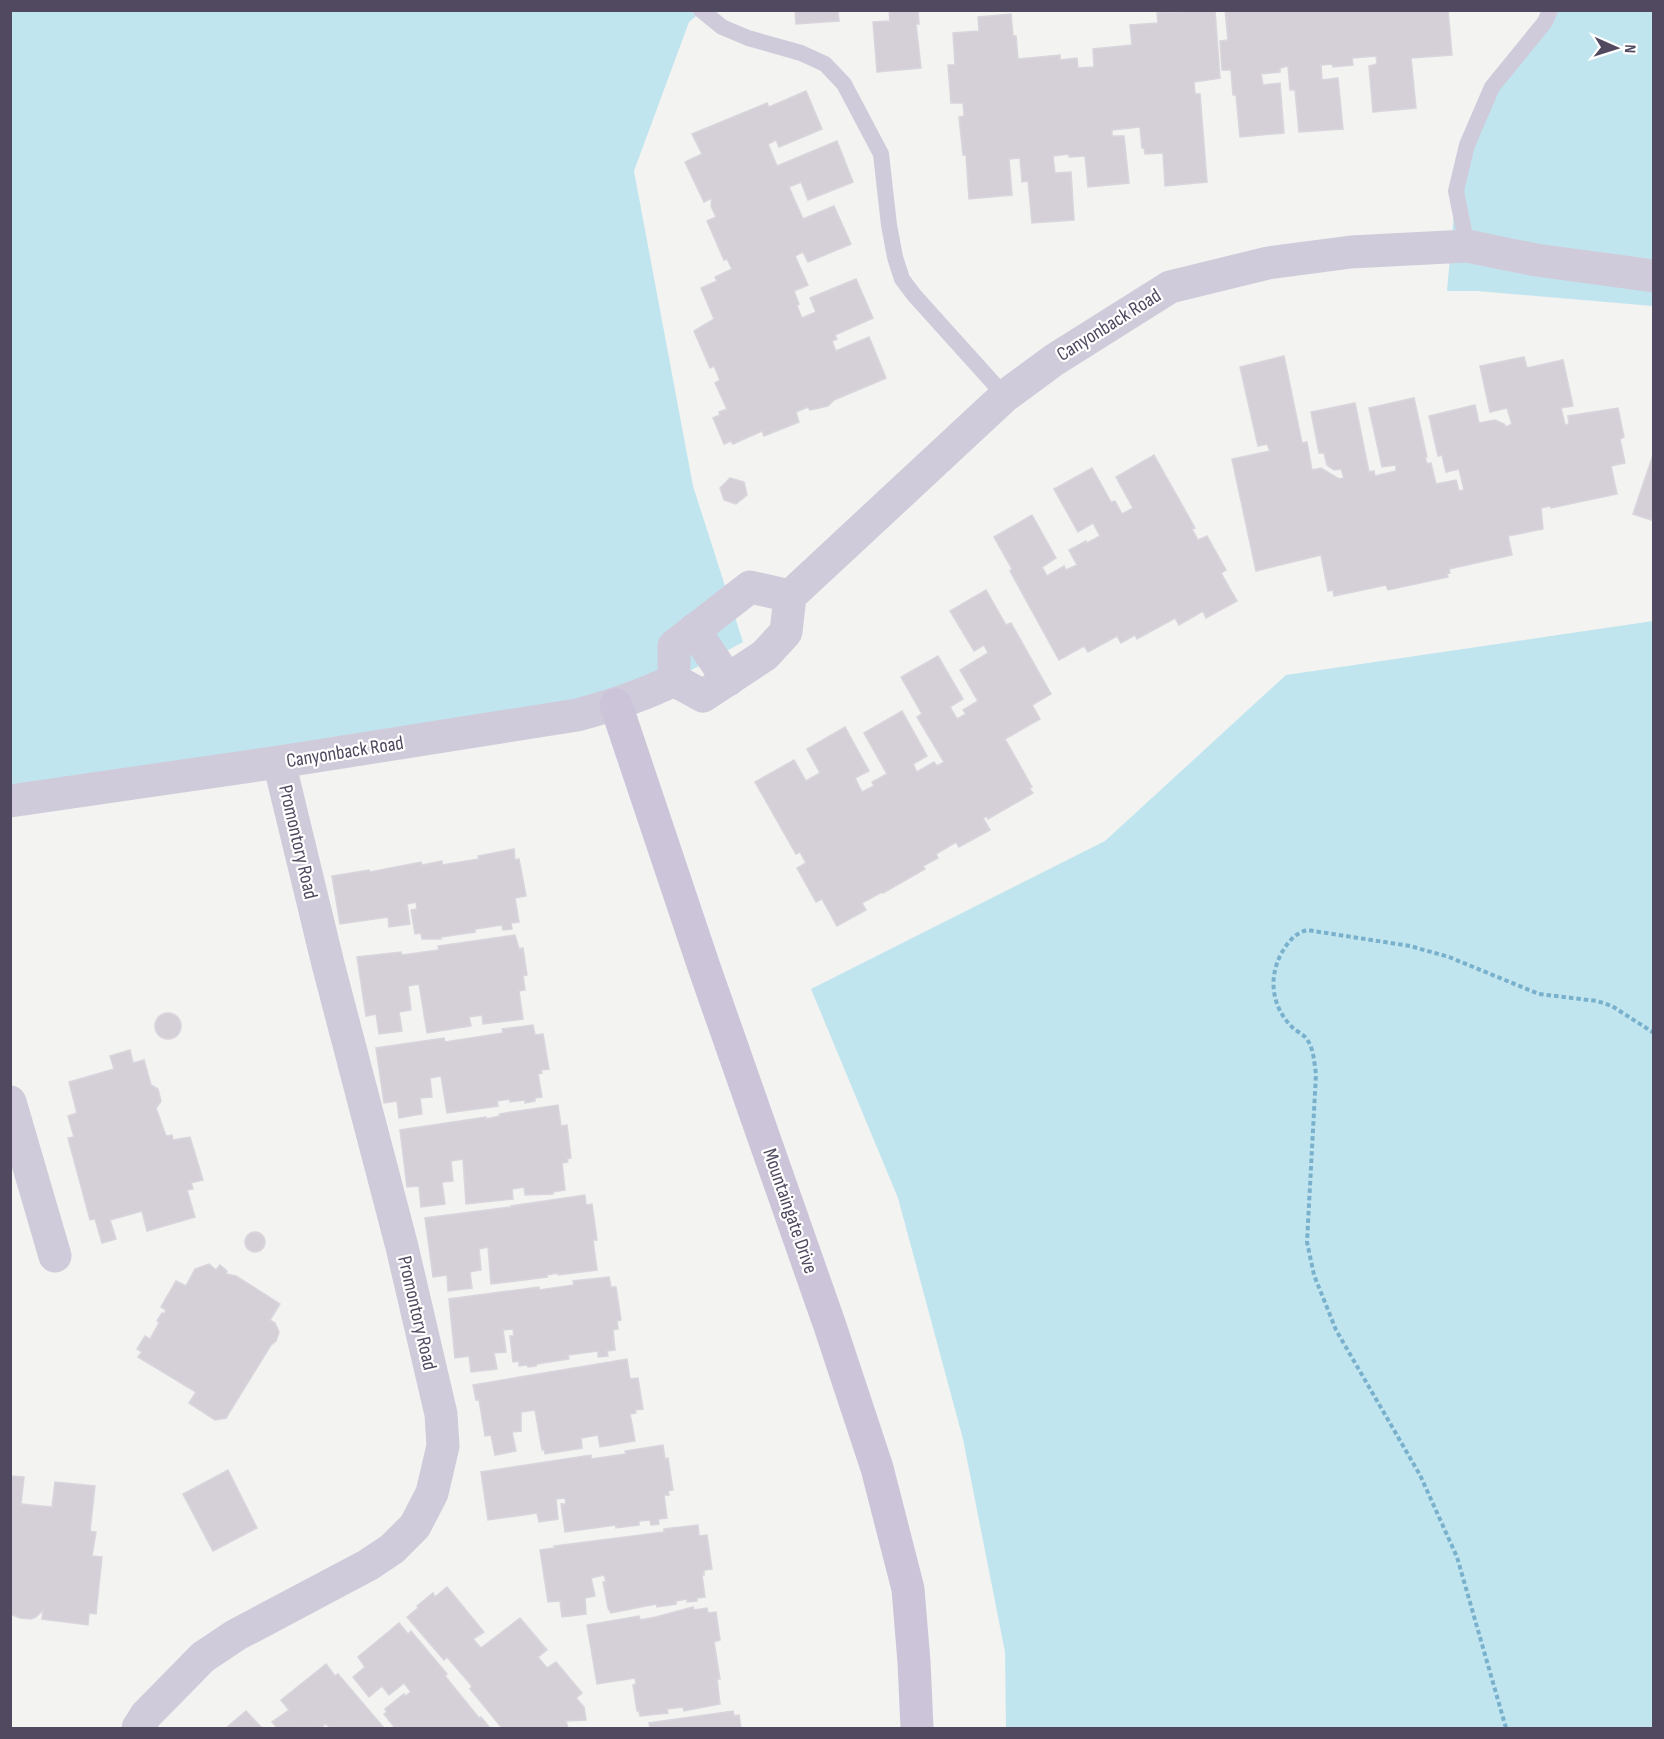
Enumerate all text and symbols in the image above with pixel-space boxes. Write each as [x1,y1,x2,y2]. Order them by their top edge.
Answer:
north arrow [1586,18,1646,78]
text: N [1620,44,1639,53]
street label: Canyonback Road [1053,284,1165,366]
street label: Canyonback Road [285,731,405,773]
street label: Promontory Road [273,783,323,901]
street label: Mountaingate Drive [757,1145,823,1277]
street label: Promontory Road [392,1254,442,1372]

